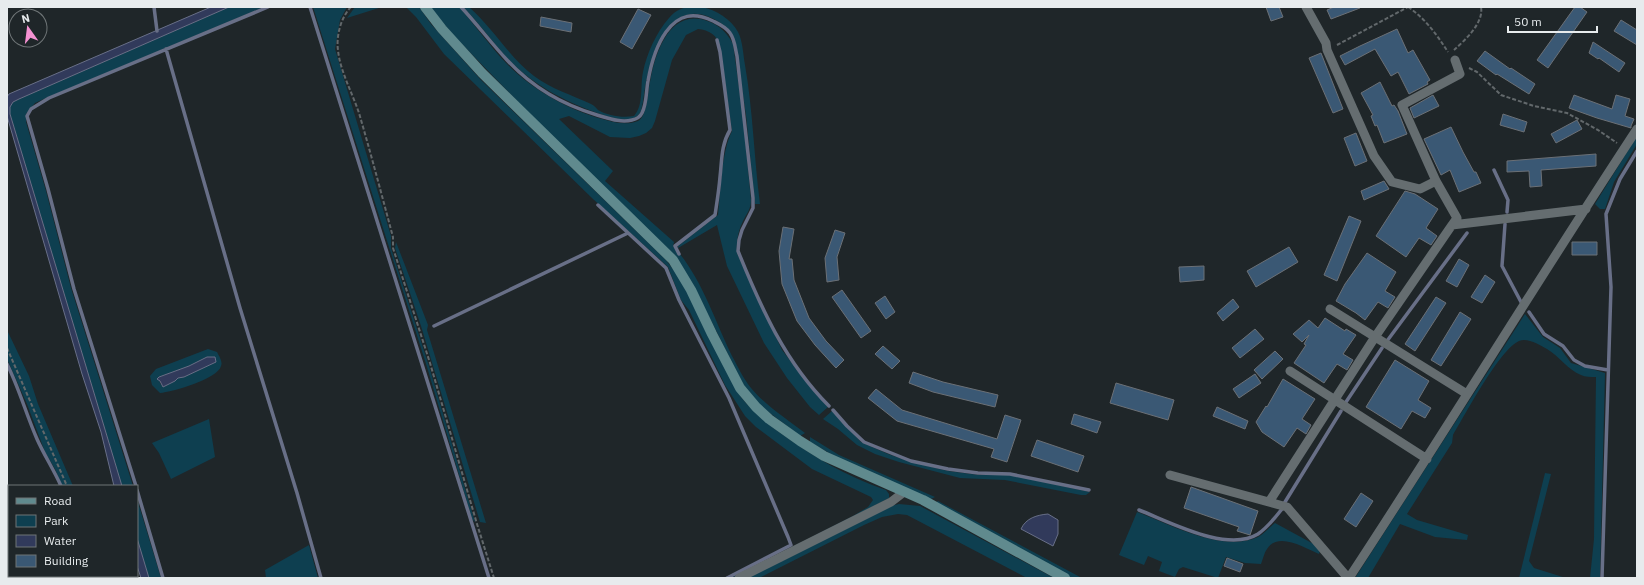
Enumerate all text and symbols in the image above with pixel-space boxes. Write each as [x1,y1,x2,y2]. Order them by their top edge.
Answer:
north arrow [8,8,48,48]
scale bar [1508,8,1597,34]
text: N [20,11,31,26]
text: 50 m [1514,14,1542,29]
legend [8,485,138,577]
text: Road [44,493,72,508]
text: Park [44,513,69,528]
text: Water [44,533,77,548]
text: Building [44,553,89,568]

